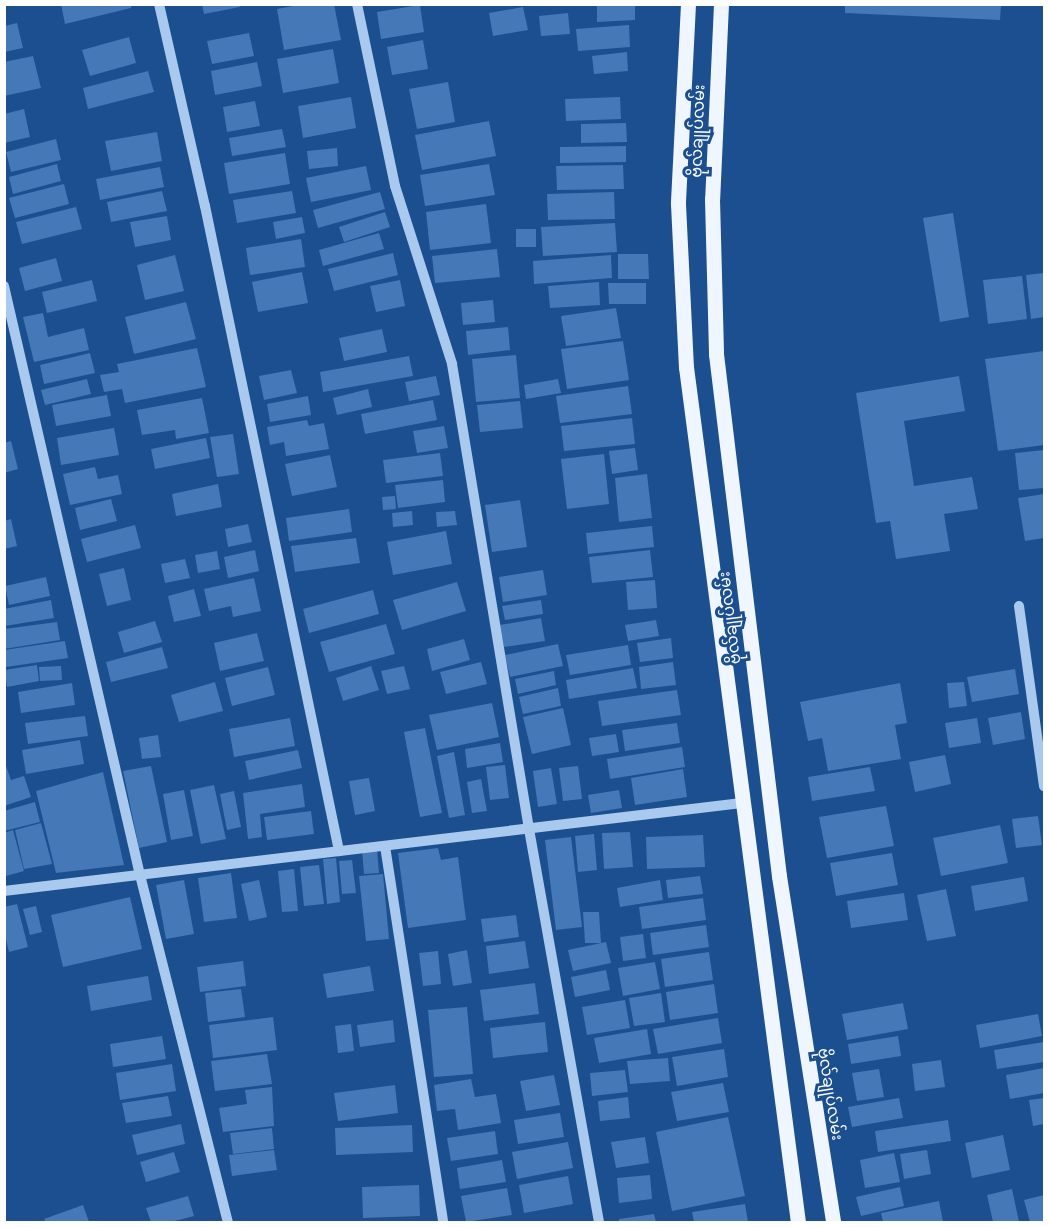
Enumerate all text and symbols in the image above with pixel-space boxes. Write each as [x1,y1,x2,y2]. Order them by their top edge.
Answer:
street label: ဗိုလ်ချုပ်လမ်း [686,84,708,178]
street label: ဗိုလ်ချုပ်လမ်း [714,571,744,665]
street label: ဗိုလ်ချုပ်လမ်း [814,1047,848,1141]

